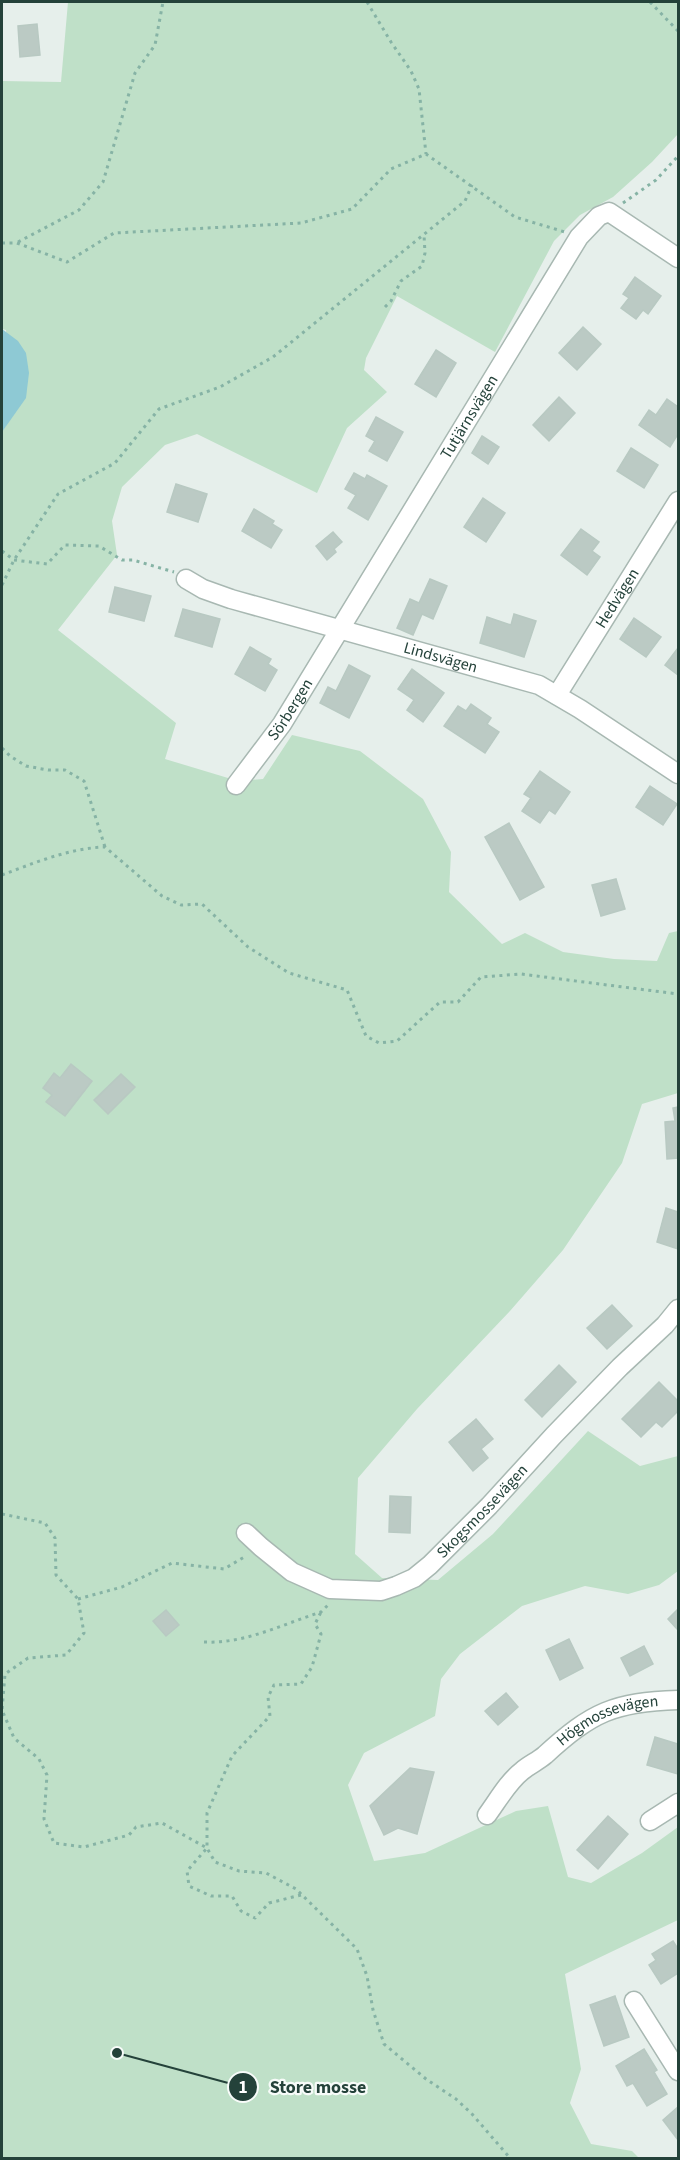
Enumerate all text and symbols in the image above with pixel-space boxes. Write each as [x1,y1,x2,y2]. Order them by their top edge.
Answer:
street label: Tutjärnsvägen [435,371,503,463]
street label: Hedvägen [590,564,644,633]
street label: Lindsvägen [401,637,480,678]
street label: Sörbergen [262,674,318,745]
street label: Skogsmossevägen [432,1460,533,1563]
street label: Högmossevägen [552,1690,659,1751]
callout: Store mosse [228,2069,379,2105]
text: 1 [238,2075,248,2100]
text: Store mosse [270,2075,366,2100]

